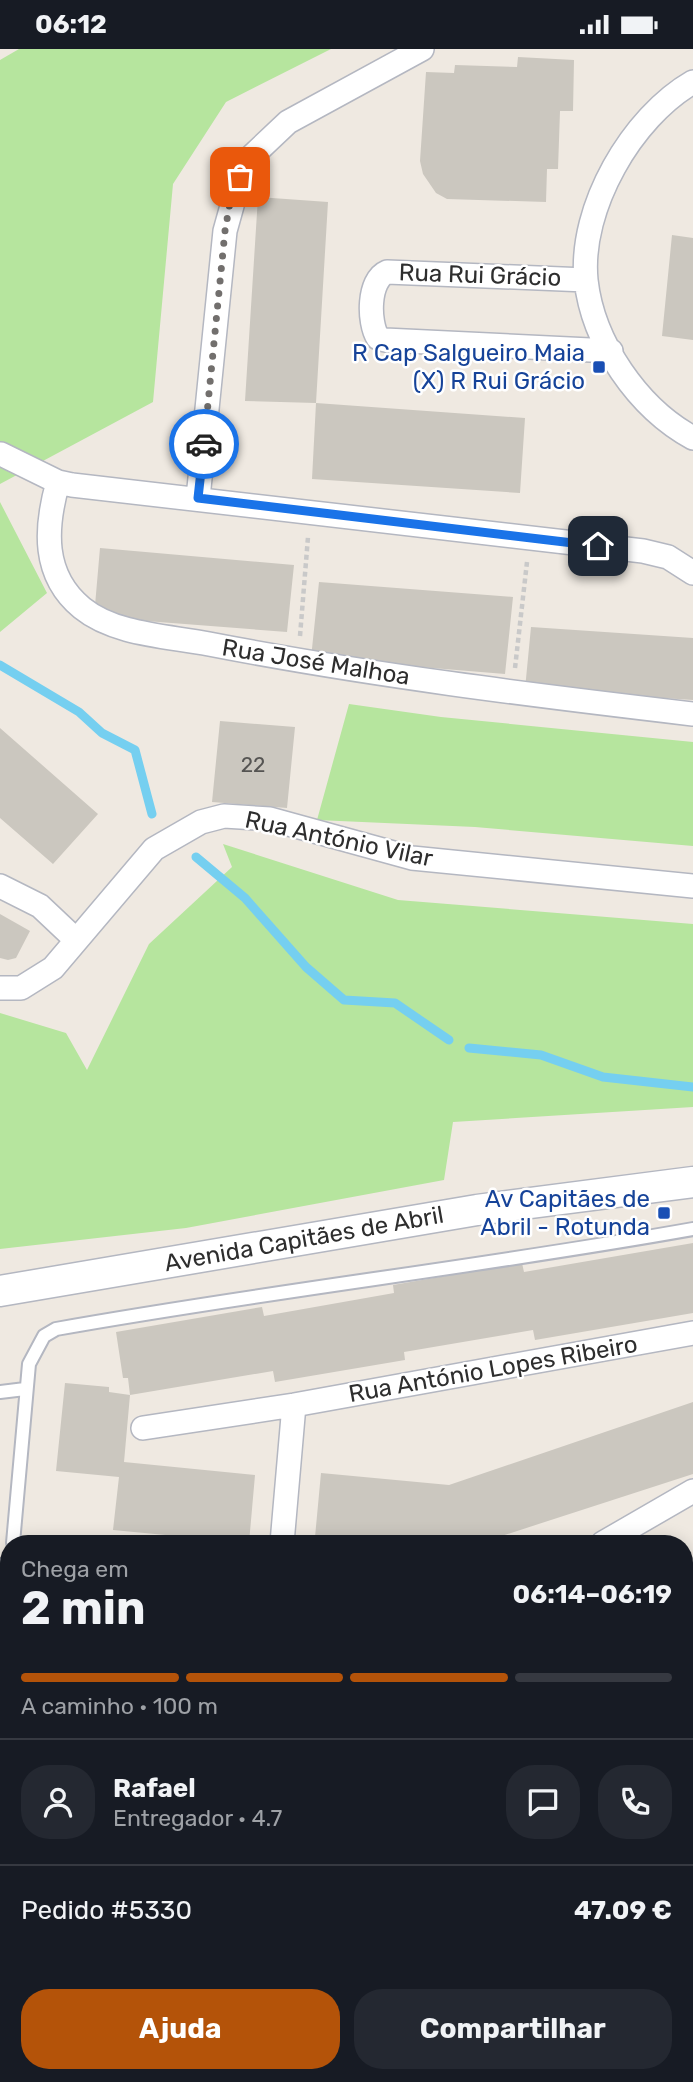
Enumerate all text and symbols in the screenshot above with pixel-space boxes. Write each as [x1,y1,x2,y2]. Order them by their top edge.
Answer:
text: 06:12 [35,9,107,40]
pin [210,147,270,207]
icon: bag [221,158,259,196]
street label: Rua Rui Grácio [398,258,562,292]
place label: R Cap Salgueiro Maia (X) R Rui Grácio [352,339,585,395]
marker: R Cap Salgueiro Maia (X) R Rui Grácio [591,359,607,375]
courier [169,409,239,479]
icon: car [185,425,223,463]
pin [568,516,628,576]
icon: home [579,527,617,565]
street label: Rua José Malhoa [220,633,412,691]
house number: 22 [241,752,265,777]
street label: Rua António Vilar [243,805,435,873]
place label: Av Capitães de Abril - Rotunda [480,1185,650,1241]
street label: Avenida Capitães de Abril [162,1201,446,1277]
marker: Av Capitães de Abril - Rotunda [656,1205,672,1221]
street label: Rua António Lopes Ribeiro [346,1330,640,1408]
text: Chega em [21,1555,129,1583]
text: 06:14–06:19 [513,1579,672,1610]
text: 2 min [21,1581,146,1636]
text: A caminho · 100 m [21,1692,218,1720]
button: person [21,1765,95,1839]
button: chat [506,1765,580,1839]
button: phone [598,1765,672,1839]
text: Rafael [113,1773,196,1804]
text: Entregador · 4.7 [113,1804,282,1832]
text: Pedido #5330 [21,1895,192,1926]
text: 47.09 € [574,1895,672,1926]
button: Ajuda [21,1989,340,2069]
button: Compartilhar [354,1989,672,2069]

